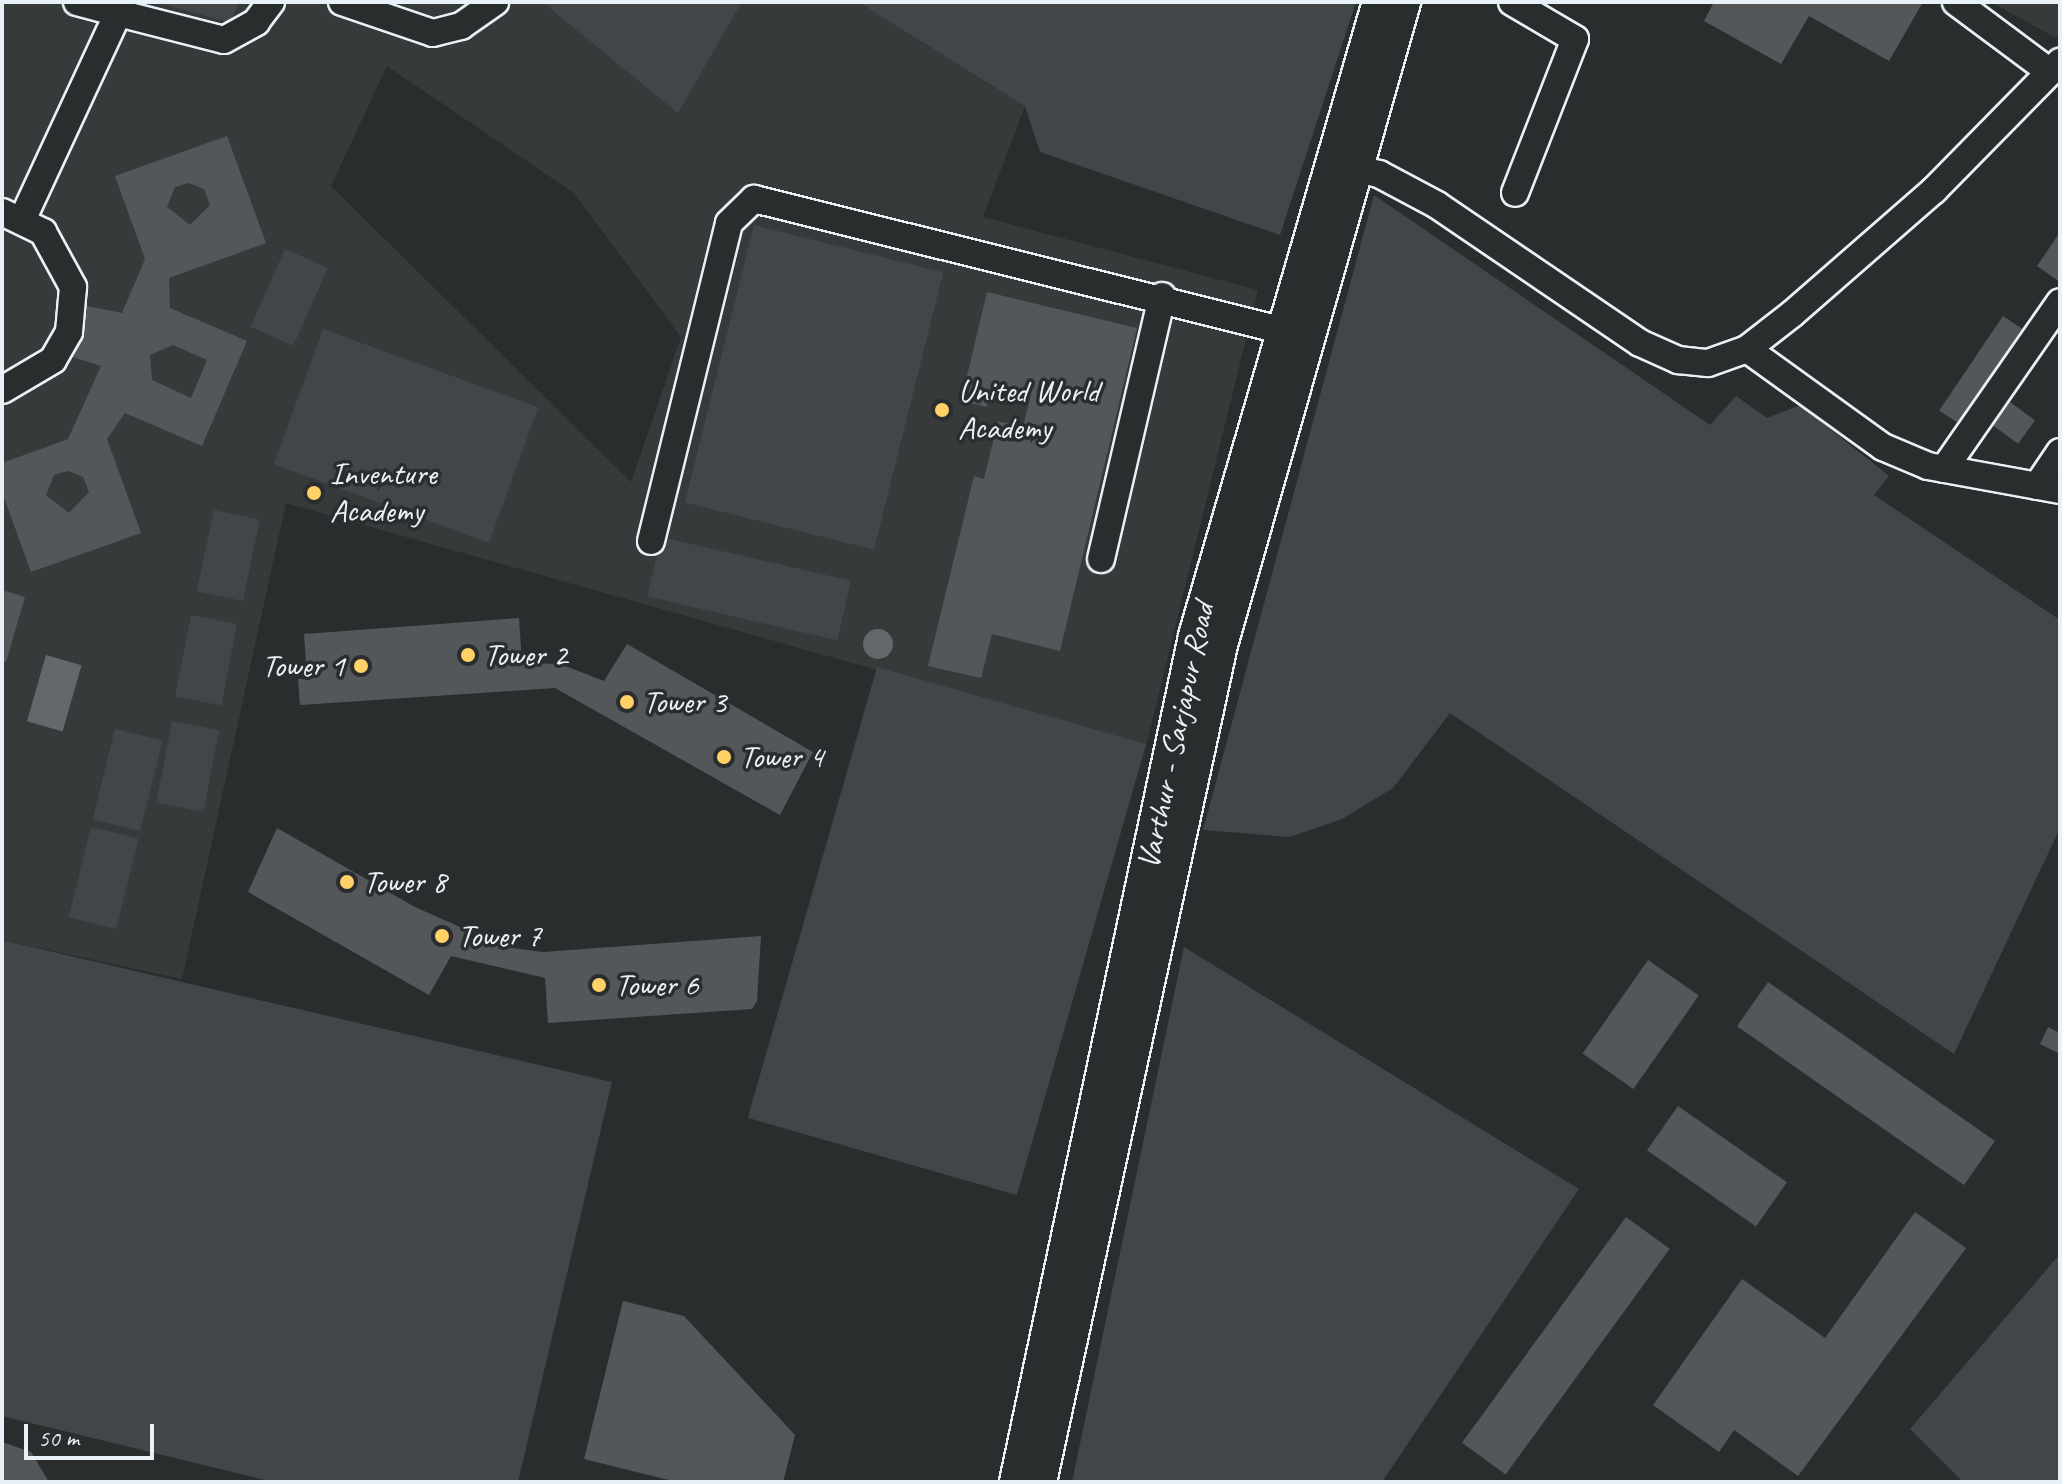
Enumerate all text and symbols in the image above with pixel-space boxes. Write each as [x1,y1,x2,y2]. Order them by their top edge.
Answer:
place label: United World Academy [958,373,1099,448]
marker: United World Academy [933,401,951,419]
place label: Inventure Academy [330,456,437,531]
marker: Inventure Academy [305,484,323,502]
street label: Varthur - Sarjapur Road [1129,600,1223,872]
place label: Tower 2 [484,636,567,674]
marker: Tower 2 [459,646,477,664]
place label: Tower 1 [262,647,345,685]
marker: Tower 1 [352,657,370,675]
place label: Tower 3 [643,683,726,721]
marker: Tower 3 [618,693,636,711]
place label: Tower 4 [740,738,823,776]
marker: Tower 4 [715,748,733,766]
place label: Tower 8 [363,863,446,901]
marker: Tower 8 [338,873,356,891]
place label: Tower 7 [458,917,541,955]
marker: Tower 7 [433,927,451,945]
place label: Tower 6 [615,966,698,1004]
marker: Tower 6 [590,976,608,994]
scale bar [28,1408,158,1458]
text: 50 m [38,1423,79,1453]

